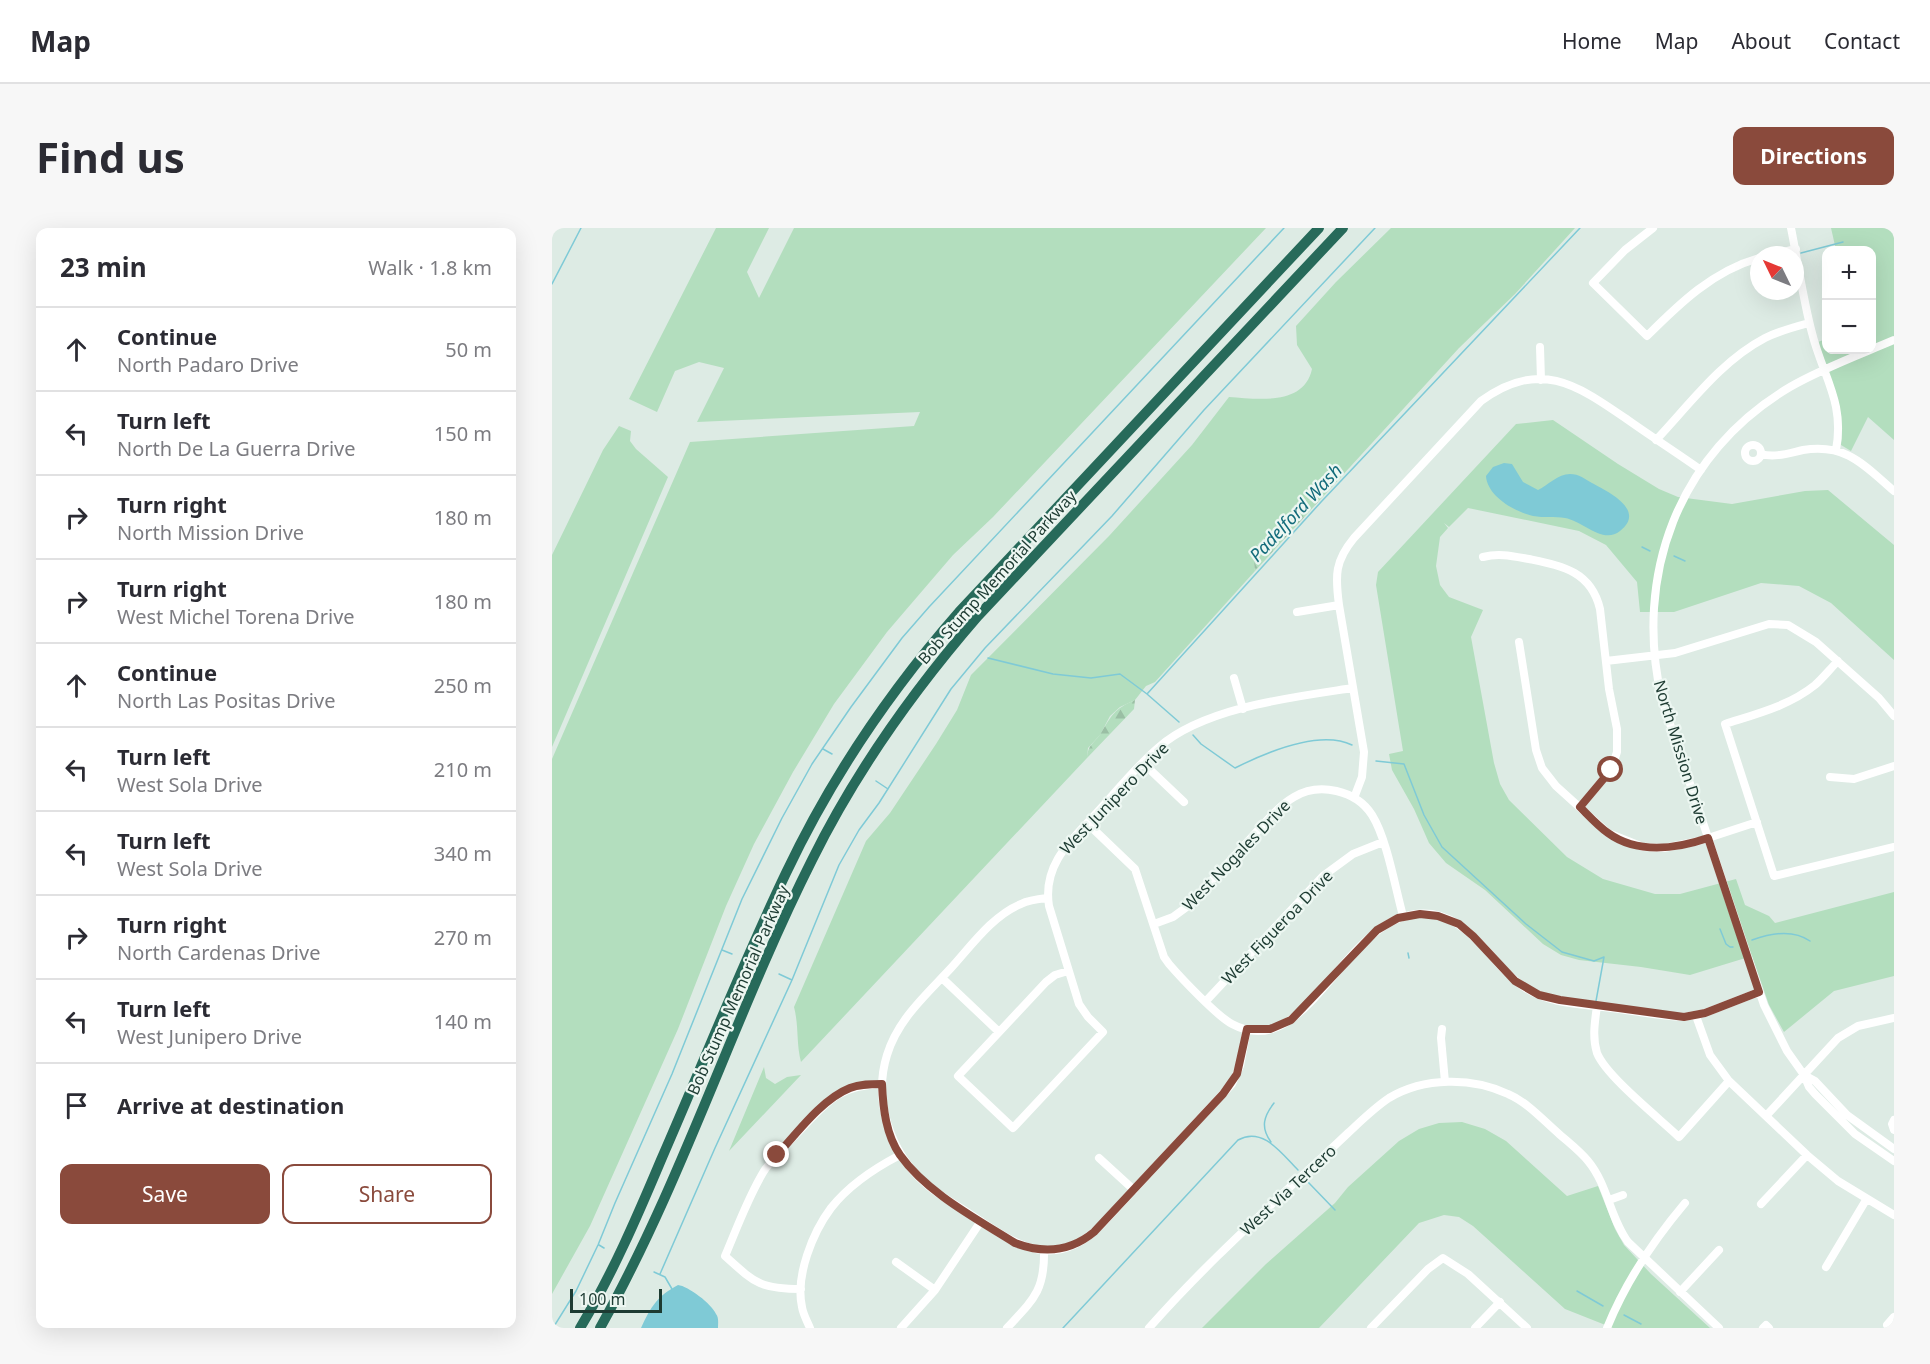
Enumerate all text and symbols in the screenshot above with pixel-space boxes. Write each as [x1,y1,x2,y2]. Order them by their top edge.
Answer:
text: Map [30,22,91,60]
text: Home [1562,27,1622,55]
text: Map [1655,27,1698,55]
text: About [1731,27,1791,55]
text: Contact [1824,27,1900,55]
button: Directions [1733,127,1894,185]
text: Find us [36,128,185,185]
north arrow [1750,246,1804,300]
map controls [1822,246,1876,354]
button: + [1822,246,1876,300]
text: 23 min [60,249,147,285]
text: Walk · 1.8 km [368,254,492,281]
button: − [1822,300,1876,354]
text: Continue [117,321,217,351]
icon: ahead [60,333,93,366]
text: 50 m [445,336,492,363]
text: North Padaro Drive [117,351,299,378]
text: Turn left [117,405,211,435]
icon: left [60,417,93,450]
text: 150 m [434,420,492,447]
text: North De La Guerra Drive [117,435,356,462]
water label: Padelford Wash [1244,458,1347,566]
street label: Bob Stump Memorial Parkway [913,485,1082,669]
text: Turn right [117,489,227,519]
icon: right [60,501,93,534]
text: 180 m [434,504,492,531]
text: North Mission Drive [117,519,304,546]
text: Turn right [117,573,227,603]
icon: right [60,585,93,618]
text: 180 m [434,588,492,615]
text: West Michel Torena Drive [117,603,355,630]
text: Continue [117,657,217,687]
icon: ahead [60,669,93,702]
text: 250 m [434,672,492,699]
street label: North Mission Drive [1649,677,1713,827]
text: North Las Positas Drive [117,687,335,714]
street label: West Junipero Drive [1055,737,1173,859]
text: Turn left [117,741,211,771]
icon: left [60,753,93,786]
text: 210 m [434,756,492,783]
route start [1597,756,1623,782]
text: West Sola Drive [117,771,263,798]
street label: West Nogales Drive [1177,795,1295,915]
text: Turn left [117,825,211,855]
icon: left [60,837,93,870]
text: 340 m [434,840,492,867]
text: West Sola Drive [117,855,263,882]
street label: West Figueroa Drive [1217,865,1337,989]
street label: Bob Stump Memorial Parkway [682,881,795,1098]
text: Turn right [117,909,227,939]
icon: right [60,921,93,954]
text: 270 m [434,924,492,951]
text: North Cardenas Drive [117,939,320,966]
text: Turn left [117,993,211,1023]
icon: left [60,1005,93,1038]
text: 140 m [434,1008,492,1035]
text: West Junipero Drive [117,1023,302,1050]
icon: arrive [60,1089,93,1122]
text: Arrive at destination [117,1090,344,1120]
street label: West Via Tercero [1235,1140,1341,1240]
route end [763,1141,789,1167]
button: Save [60,1164,270,1224]
button: Share [282,1164,492,1224]
scale bar [570,1286,662,1314]
text: 100 m [579,1288,626,1310]

